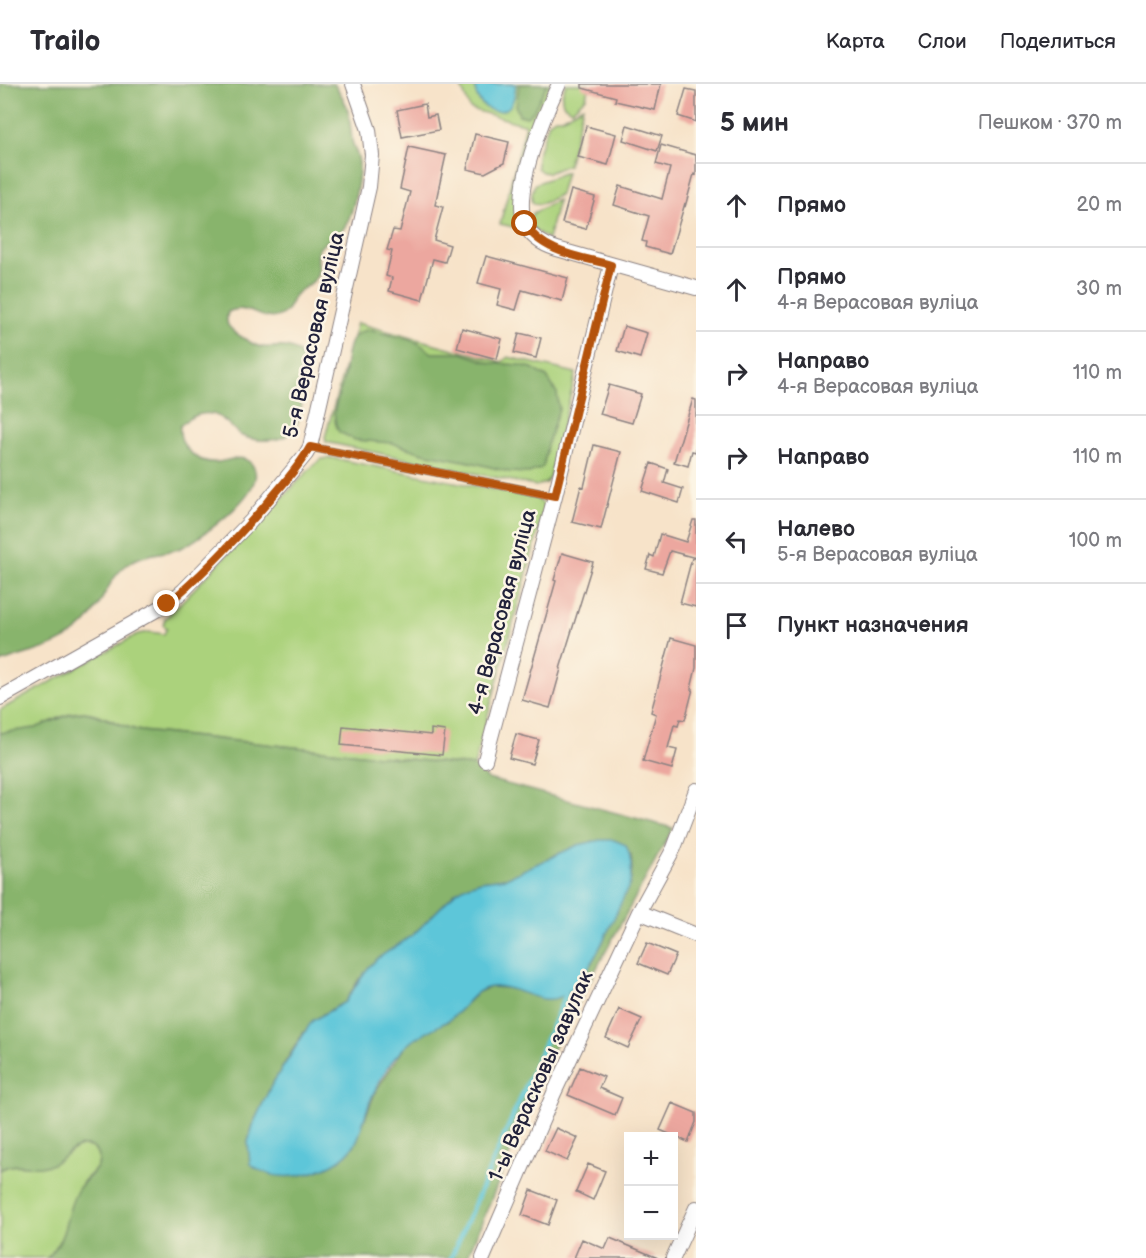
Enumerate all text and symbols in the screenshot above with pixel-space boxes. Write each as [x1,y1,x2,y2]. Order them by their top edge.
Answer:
text: Trailo [30,25,101,58]
text: Карта [826,29,885,54]
text: Слои [918,29,967,54]
text: Поделиться [1000,29,1116,54]
text: 5 мин [720,108,789,139]
text: Пешком · 370 m [978,111,1122,135]
icon: ahead [720,189,753,222]
text: Прямо [777,192,846,219]
text: 20 m [1077,193,1122,217]
route start [511,210,537,236]
street label: 5-я Верасовая вуліца [278,229,350,441]
text: Прямо [777,264,846,291]
icon: ahead [720,273,753,306]
text: 30 m [1076,277,1122,301]
text: 4-я Верасовая вуліца [777,291,979,315]
text: Направо [777,348,869,375]
icon: right [720,357,753,390]
text: 110 m [1073,361,1122,385]
text: 4-я Верасовая вуліца [777,375,979,399]
icon: right [720,441,753,474]
text: Направо [777,444,869,471]
text: 110 m [1073,445,1122,469]
street label: 4-я Верасовая вуліца [463,506,542,717]
text: Налево [777,516,855,543]
icon: left [720,525,753,558]
text: 100 m [1069,529,1122,553]
text: 5-я Верасовая вуліца [777,543,978,567]
route end [153,590,179,616]
icon: arrive [720,609,753,642]
text: Пункт назначения [777,612,969,639]
street label: 1-ы Верасковы завулак [483,967,599,1185]
map controls [624,1132,678,1240]
button: + [624,1132,678,1186]
button: − [624,1186,678,1240]

